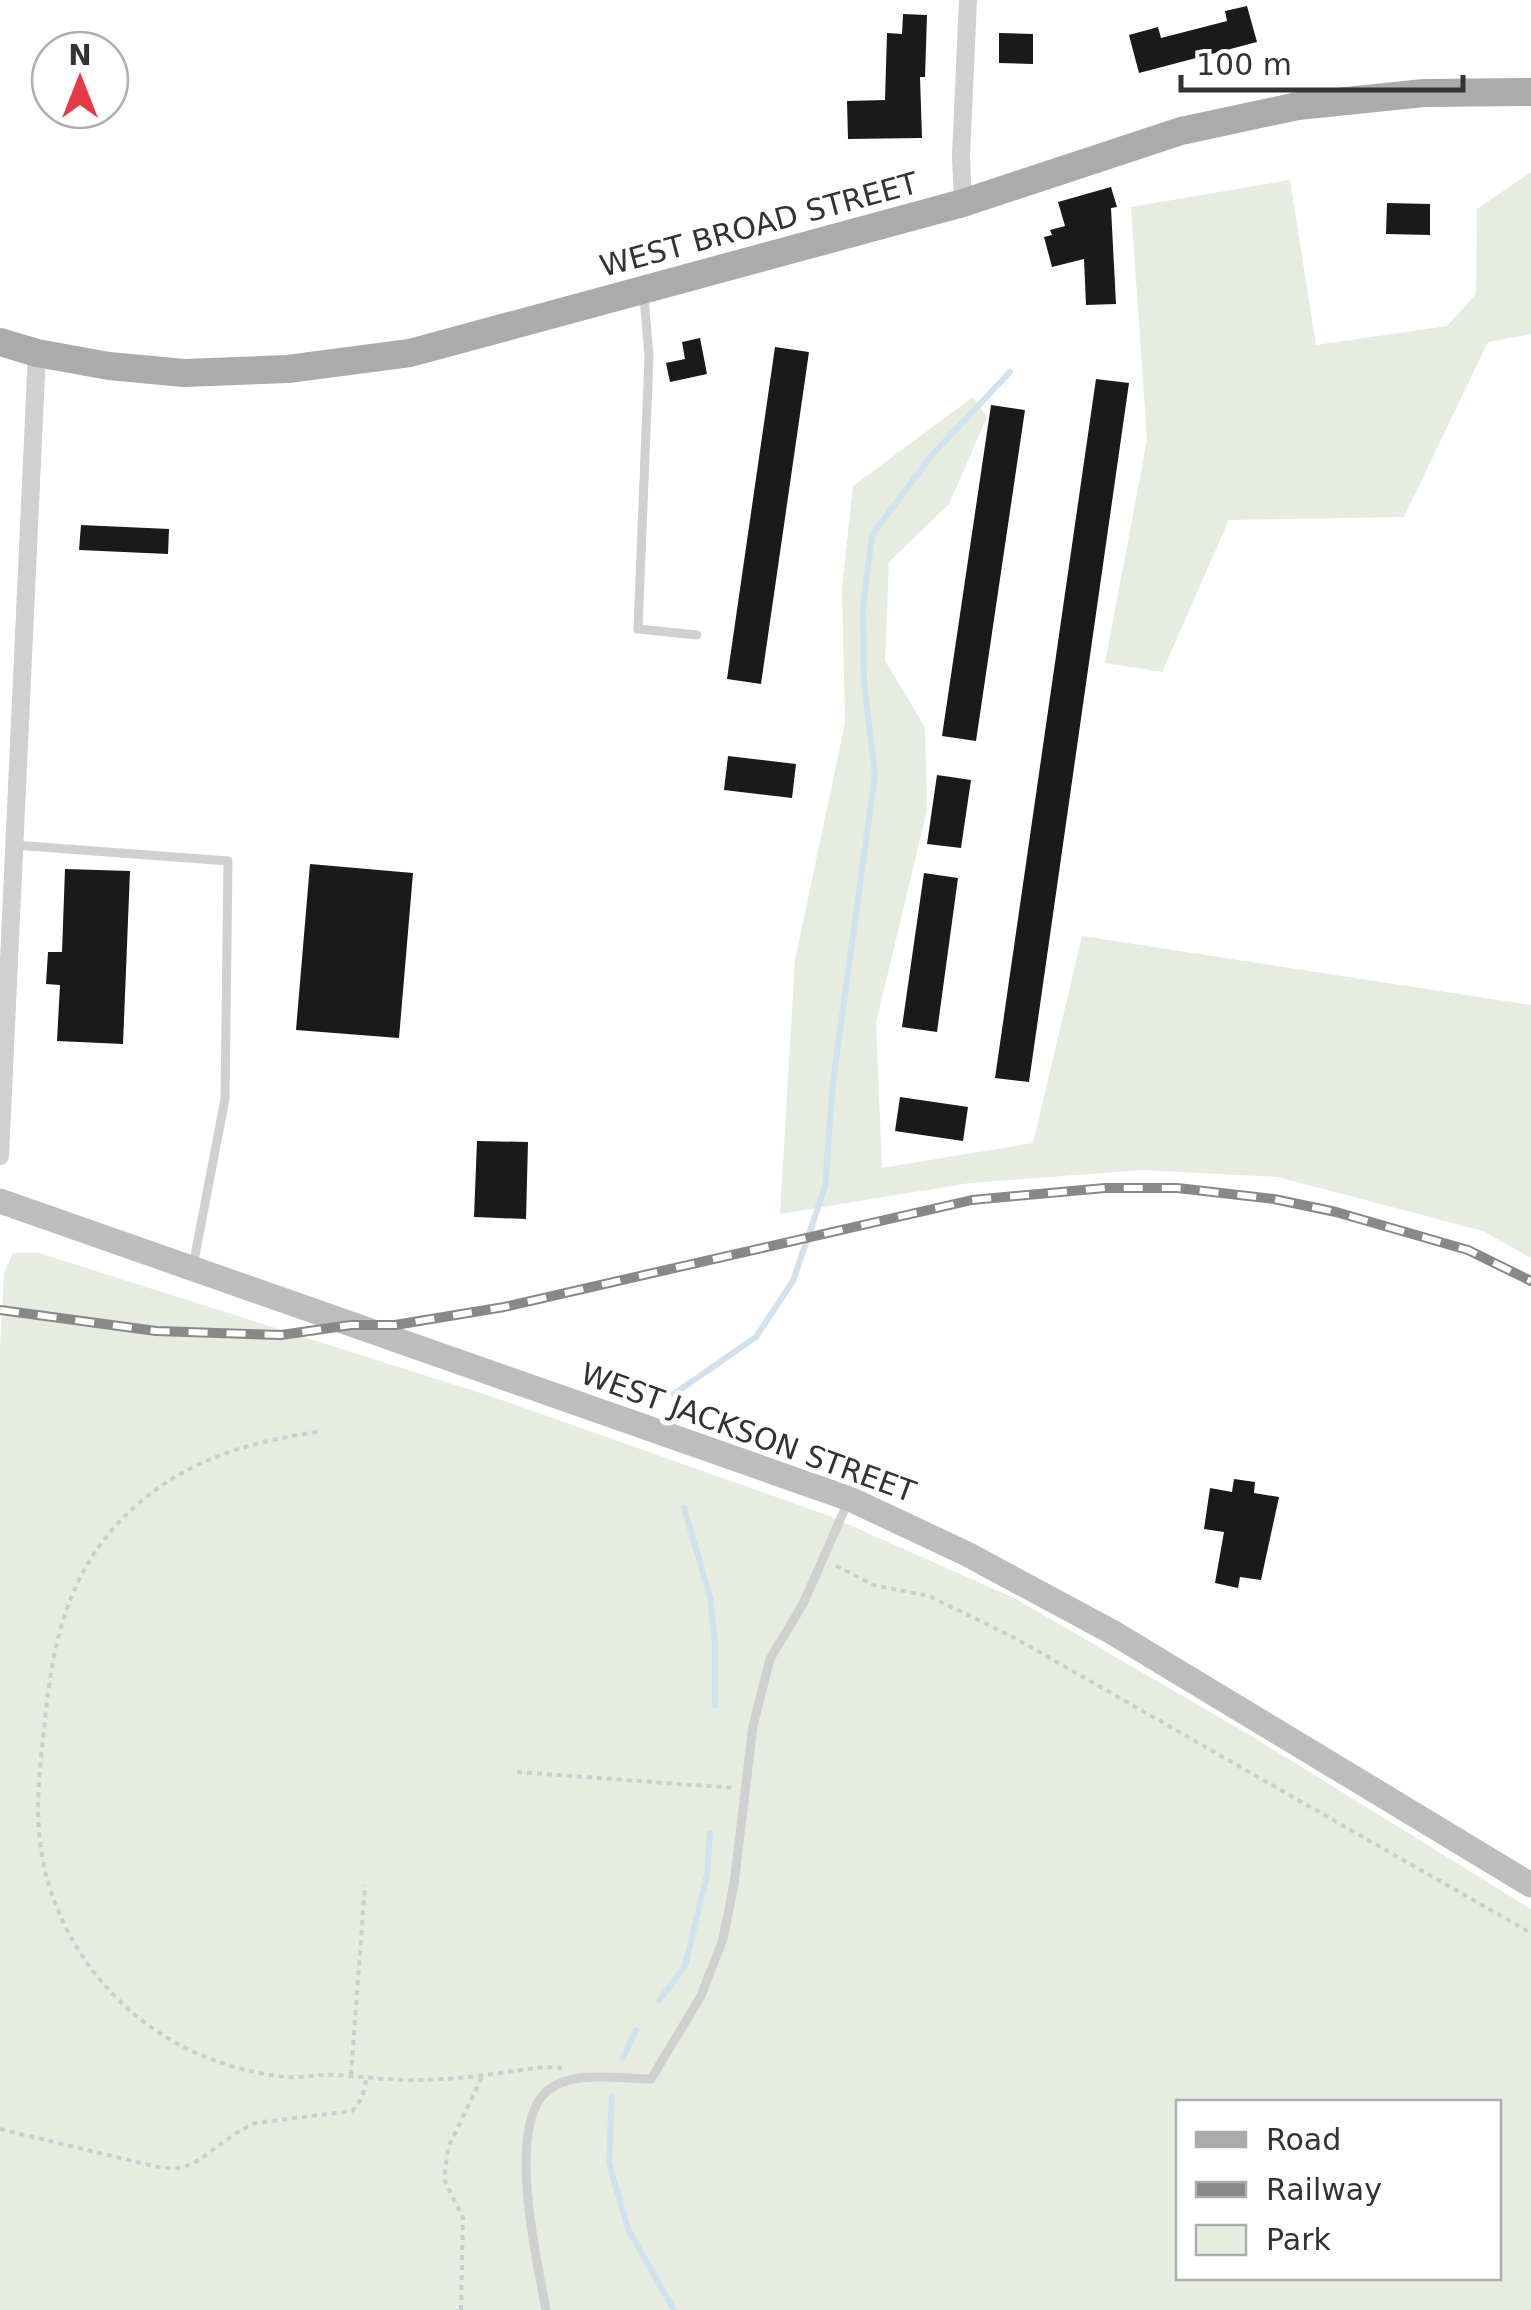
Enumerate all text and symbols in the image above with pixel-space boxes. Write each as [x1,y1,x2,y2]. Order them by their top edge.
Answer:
north arrow [30,30,130,130]
scale bar [1181,30,1464,92]
text: N [68,39,92,72]
text: 100 m [1196,47,1292,82]
street label: WEST BROAD STREET [596,165,922,284]
street label: WEST JACKSON STREET [576,1356,921,1510]
legend [1176,2100,1501,2280]
text: Road [1266,2122,1341,2157]
text: Railway [1266,2172,1382,2207]
text: Park [1266,2222,1331,2257]

